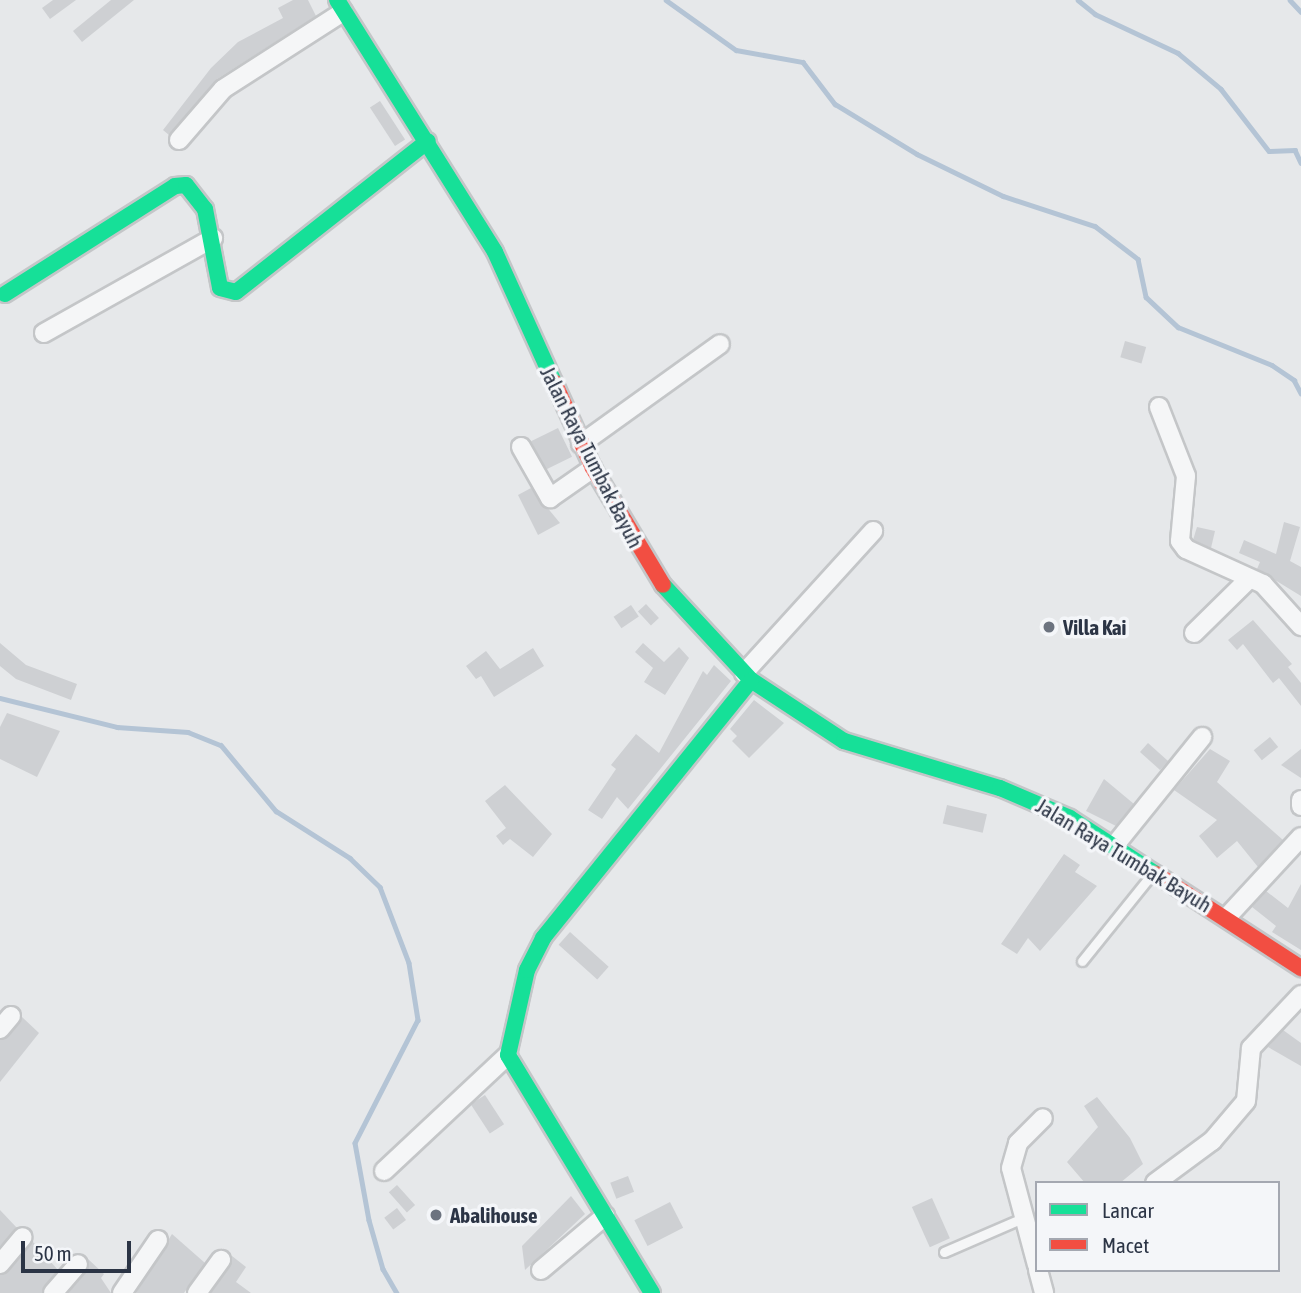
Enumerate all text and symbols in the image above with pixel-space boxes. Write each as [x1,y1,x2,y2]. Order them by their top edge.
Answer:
street label: Jalan Raya Tumbak Bayuh [535,362,649,552]
place label: Villa Kai [1063,614,1126,640]
marker: Villa Kai [1041,619,1057,635]
street label: Jalan Raya Tumbak Bayuh [1032,793,1216,917]
legend [1035,1181,1280,1272]
text: Lancar [1102,1198,1154,1222]
place label: Abalihouse [450,1202,538,1228]
marker: Abalihouse [428,1207,444,1223]
scale bar [24,1226,135,1270]
text: Macet [1102,1233,1149,1257]
text: 50 m [34,1241,72,1265]

